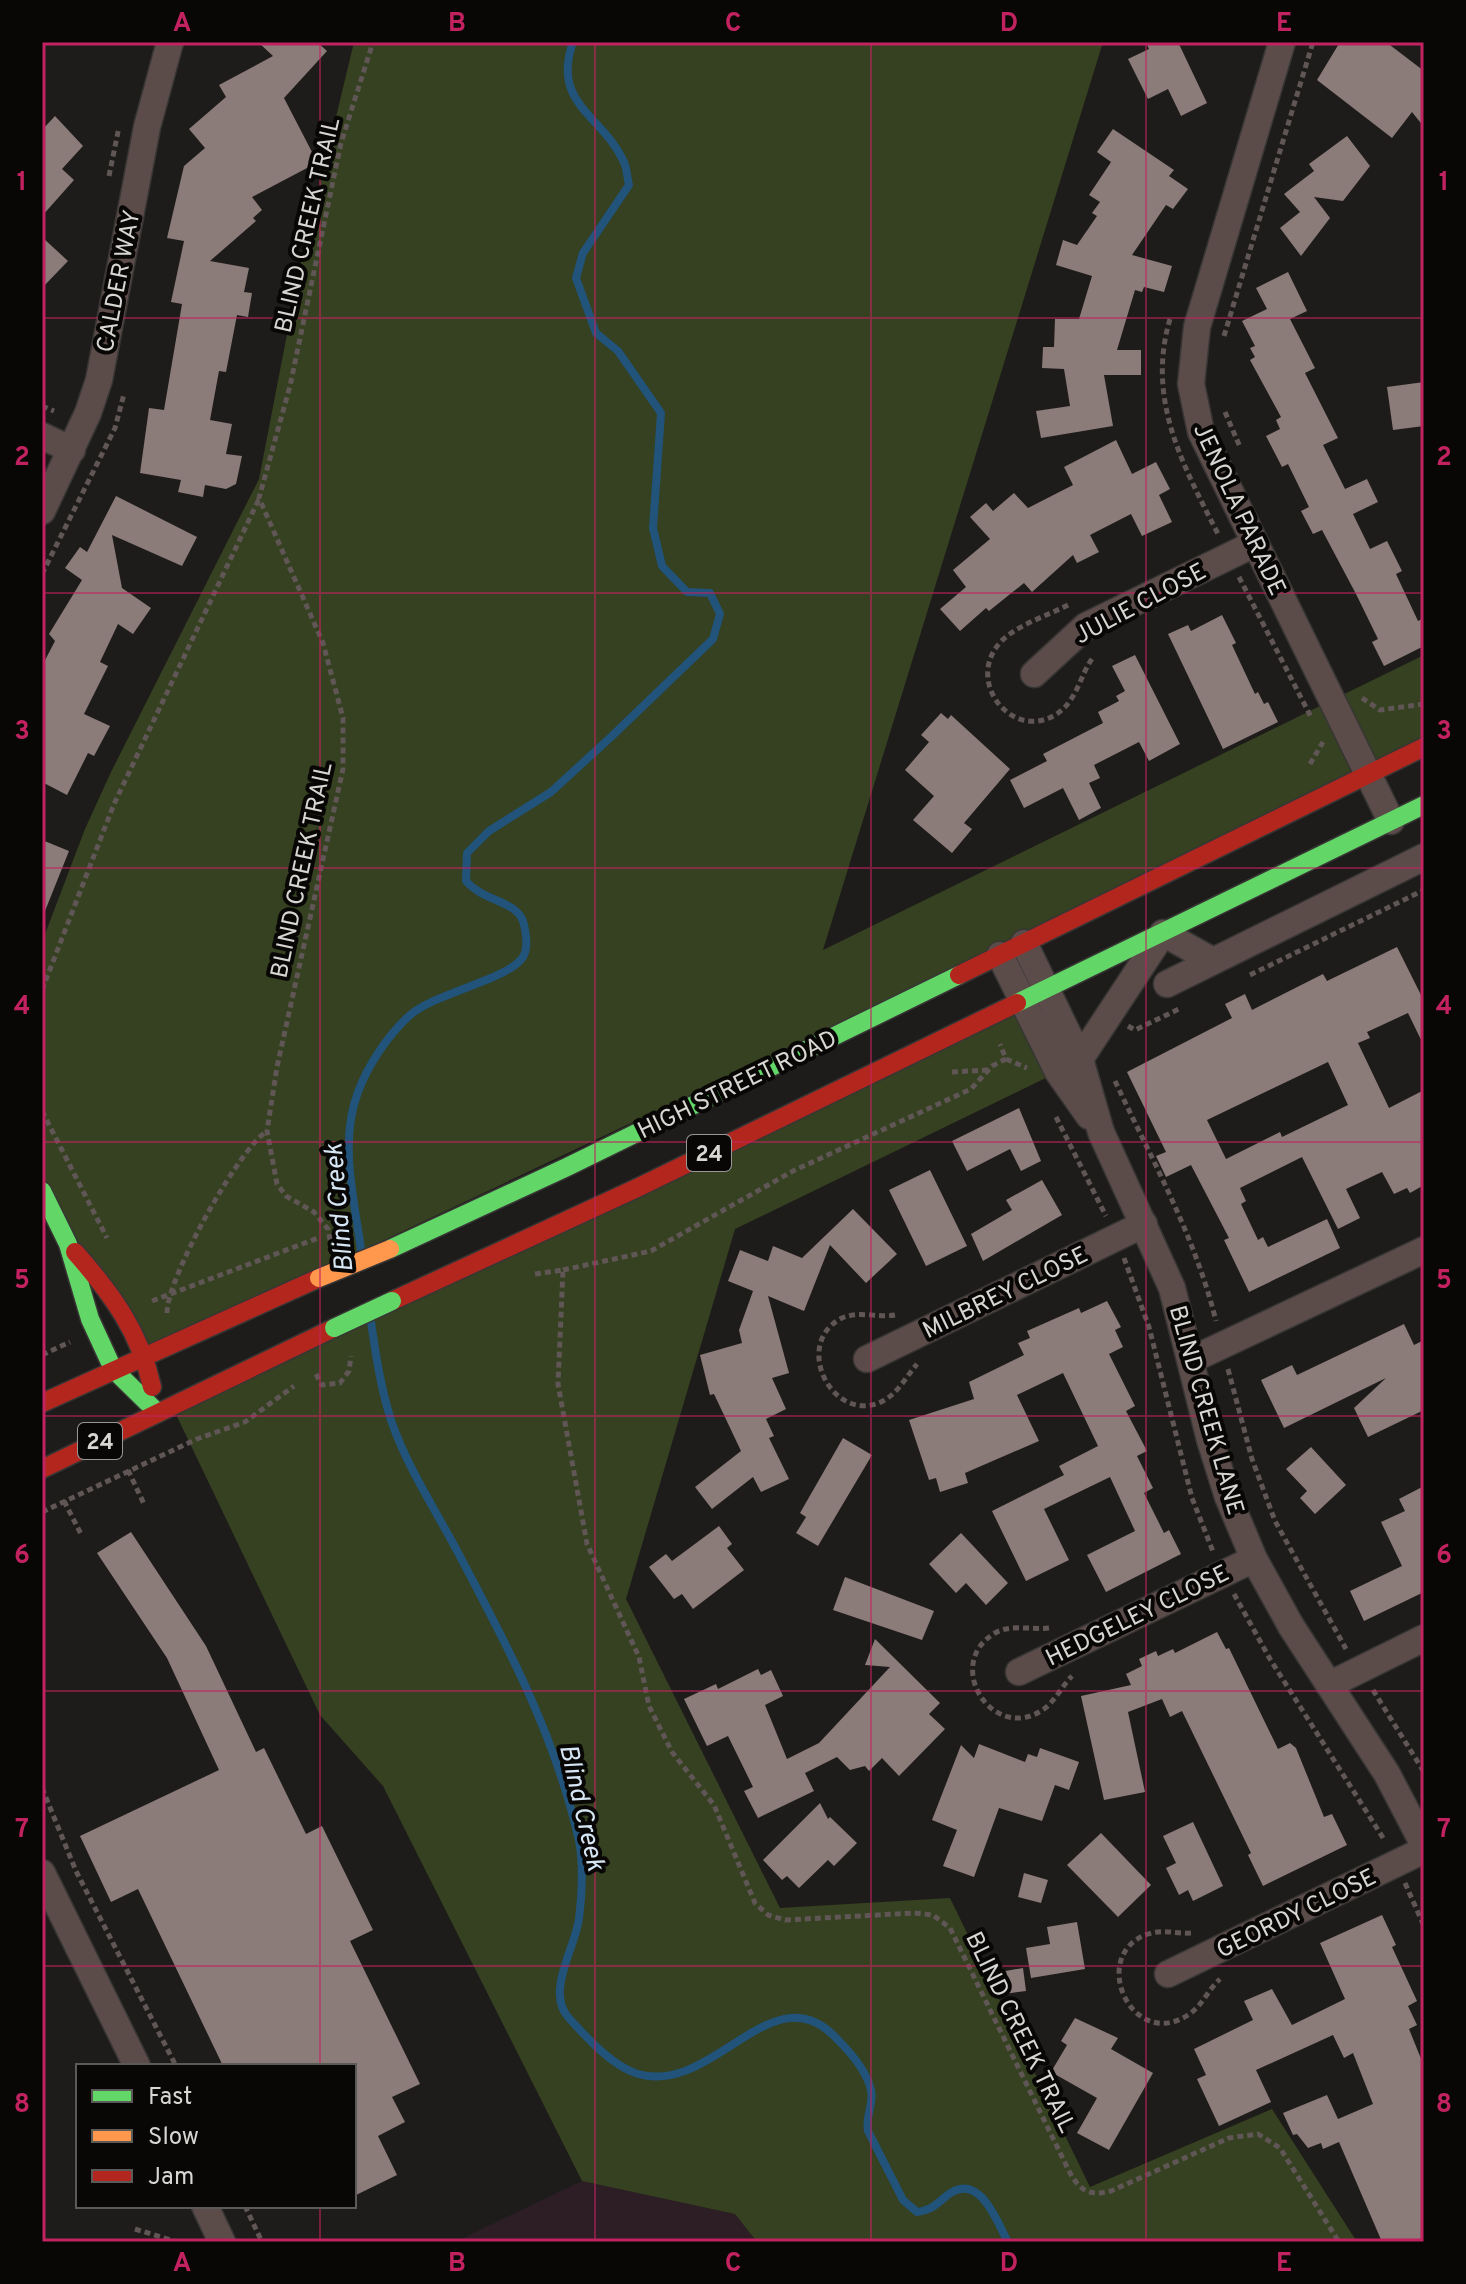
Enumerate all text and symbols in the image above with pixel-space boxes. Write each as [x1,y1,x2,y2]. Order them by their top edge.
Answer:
text: A [173,8,191,41]
text: B [448,8,466,41]
text: C [725,8,741,41]
text: D [1000,8,1018,41]
text: E [1276,8,1292,41]
street label: BLIND CREEK TRAIL [270,115,348,336]
text: 1 [17,167,27,200]
text: 1 [1439,167,1449,200]
street label: CALDER WAY [91,208,148,355]
street label: JENOLA PARADE [1185,419,1291,601]
text: 2 [14,442,30,475]
text: 2 [1436,442,1452,475]
street label: JULIE CLOSE [1070,558,1212,652]
text: 3 [14,716,30,749]
text: 3 [1436,716,1452,749]
street label: BLIND CREEK TRAIL [265,760,341,981]
text: 4 [14,991,30,1024]
text: 4 [1436,991,1452,1024]
street label: HIGH STREET ROAD [633,1025,842,1147]
road number: 24 [687,1135,731,1171]
water label: Blind Creek [318,1141,363,1273]
street label: MILBREY CLOSE [918,1241,1093,1347]
text: 5 [14,1265,30,1298]
text: 5 [1436,1265,1452,1298]
street label: BLIND CREEK LANE [1161,1302,1249,1519]
road number: 24 [78,1423,122,1459]
text: 6 [14,1540,30,1573]
text: 6 [1436,1540,1452,1573]
street label: HEDGELEY CLOSE [1041,1559,1235,1674]
water label: Blind Creek [550,1741,611,1875]
text: 7 [15,1814,29,1847]
text: 7 [1437,1814,1451,1847]
street label: GEORDY CLOSE [1212,1863,1382,1966]
street label: BLIND CREEK TRAIL [957,1927,1081,2138]
legend [76,2064,356,2208]
text: Fast [148,2083,192,2113]
text: 8 [14,2089,30,2122]
text: 8 [1436,2089,1452,2122]
text: Slow [148,2123,199,2153]
text: Jam [148,2163,194,2193]
text: A [173,2248,191,2281]
text: B [448,2248,466,2281]
text: C [725,2248,741,2281]
text: D [1000,2248,1018,2281]
text: E [1276,2248,1292,2281]

